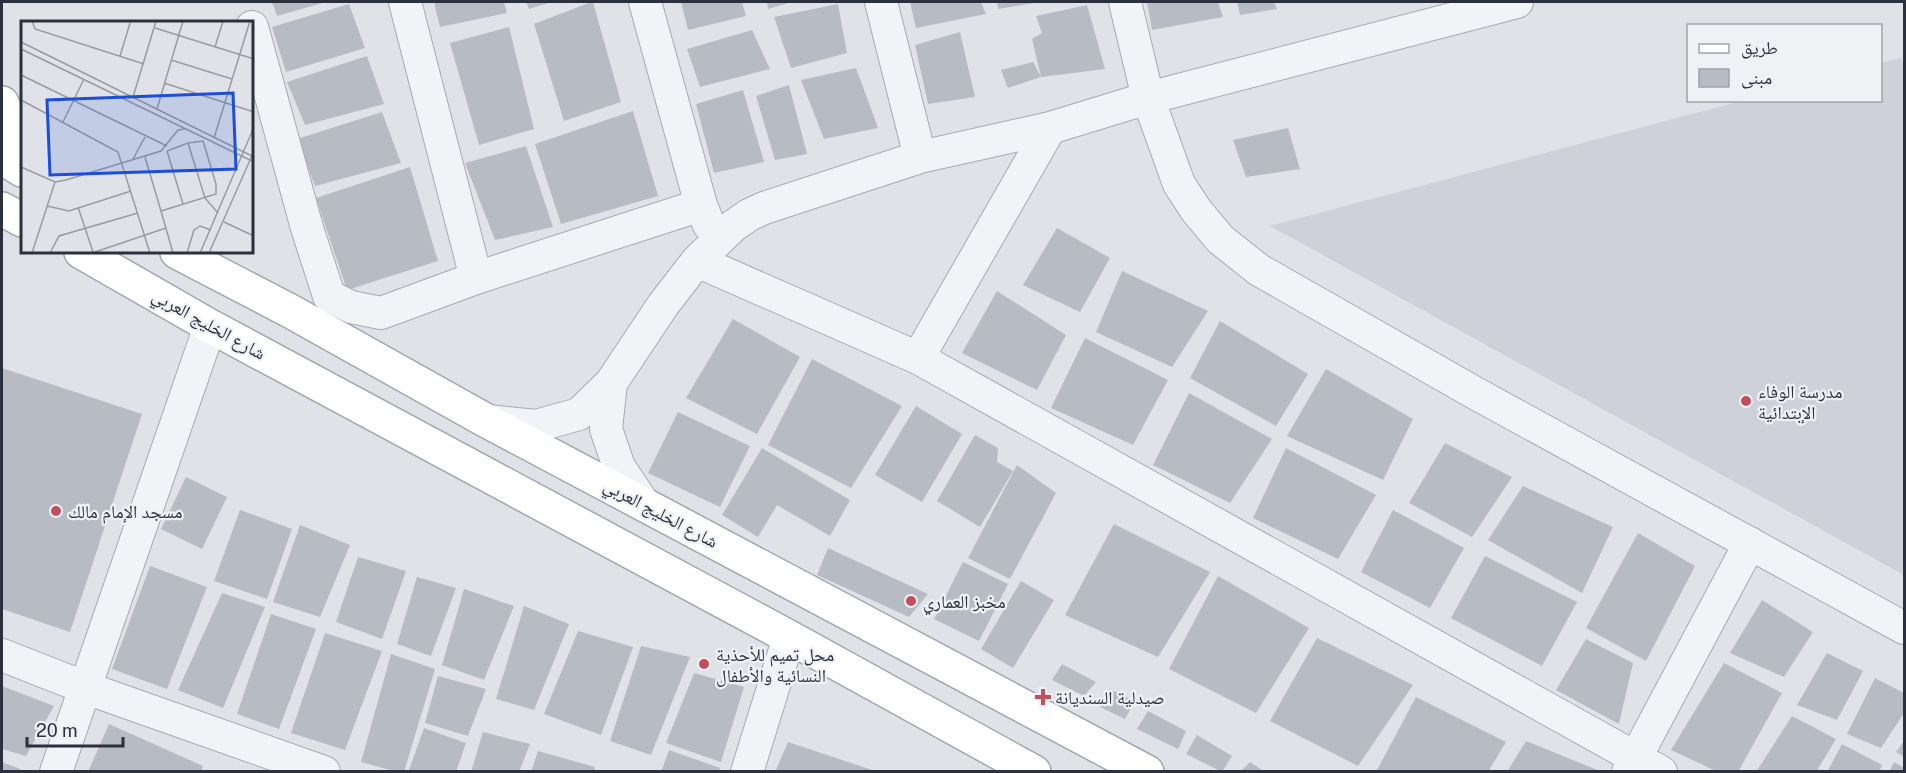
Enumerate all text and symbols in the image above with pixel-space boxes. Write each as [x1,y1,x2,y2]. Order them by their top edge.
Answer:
inset map [21,21,254,254]
legend [1687,24,1882,102]
text: طريق [1741,37,1778,59]
text: مبنى [1741,67,1772,89]
street label: شارع الخليج العربي [147,284,269,368]
place label: مدرسة الوفاء الإبتدائية [1758,381,1843,424]
marker: مدرسة الوفاء الإبتدائية [1739,394,1753,408]
street label: شارع الخليج العربي [598,474,722,556]
place label: مسجد الإمام مالك [68,501,182,524]
marker: مسجد الإمام مالك [49,504,63,518]
place label: مخبز العماري [923,591,1006,616]
marker: مخبز العماري [904,594,918,608]
place label: محل تميم للأحذية النسائية والأطفال [716,644,834,687]
marker: محل تميم للأحذية النسائية والأطفال [697,657,711,671]
place label: صيدلية السنديانة [1055,687,1165,708]
marker: صيدلية السنديانة [1036,690,1050,704]
scale bar [27,710,123,748]
text: 20 m [36,720,78,741]

